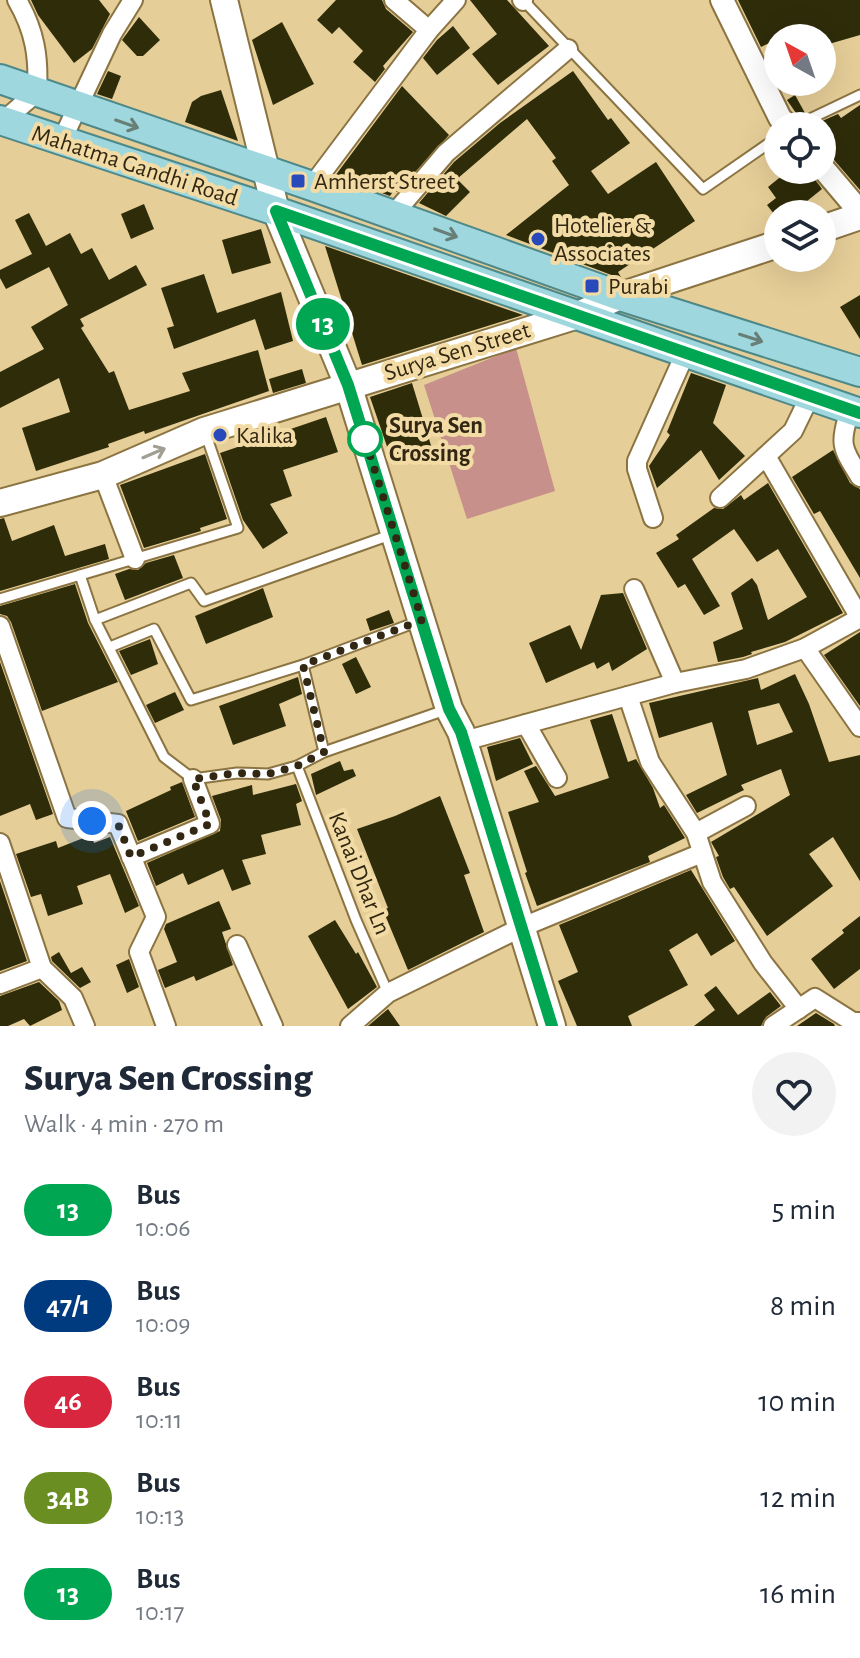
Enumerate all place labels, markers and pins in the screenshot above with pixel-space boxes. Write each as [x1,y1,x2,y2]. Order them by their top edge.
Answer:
place label: Amherst Street [314,170,455,194]
marker: Amherst Street [289,172,307,190]
place label: Hotelier & Associates [554,214,652,266]
marker: Hotelier & Associates [529,230,547,248]
place label: Purabi [608,275,669,299]
marker: Purabi [583,277,601,295]
place label: Surya Sen Crossing [389,414,483,466]
marker: Surya Sen Crossing [348,422,382,456]
place label: Kalika [236,424,293,448]
marker: Kalika [211,426,229,444]

